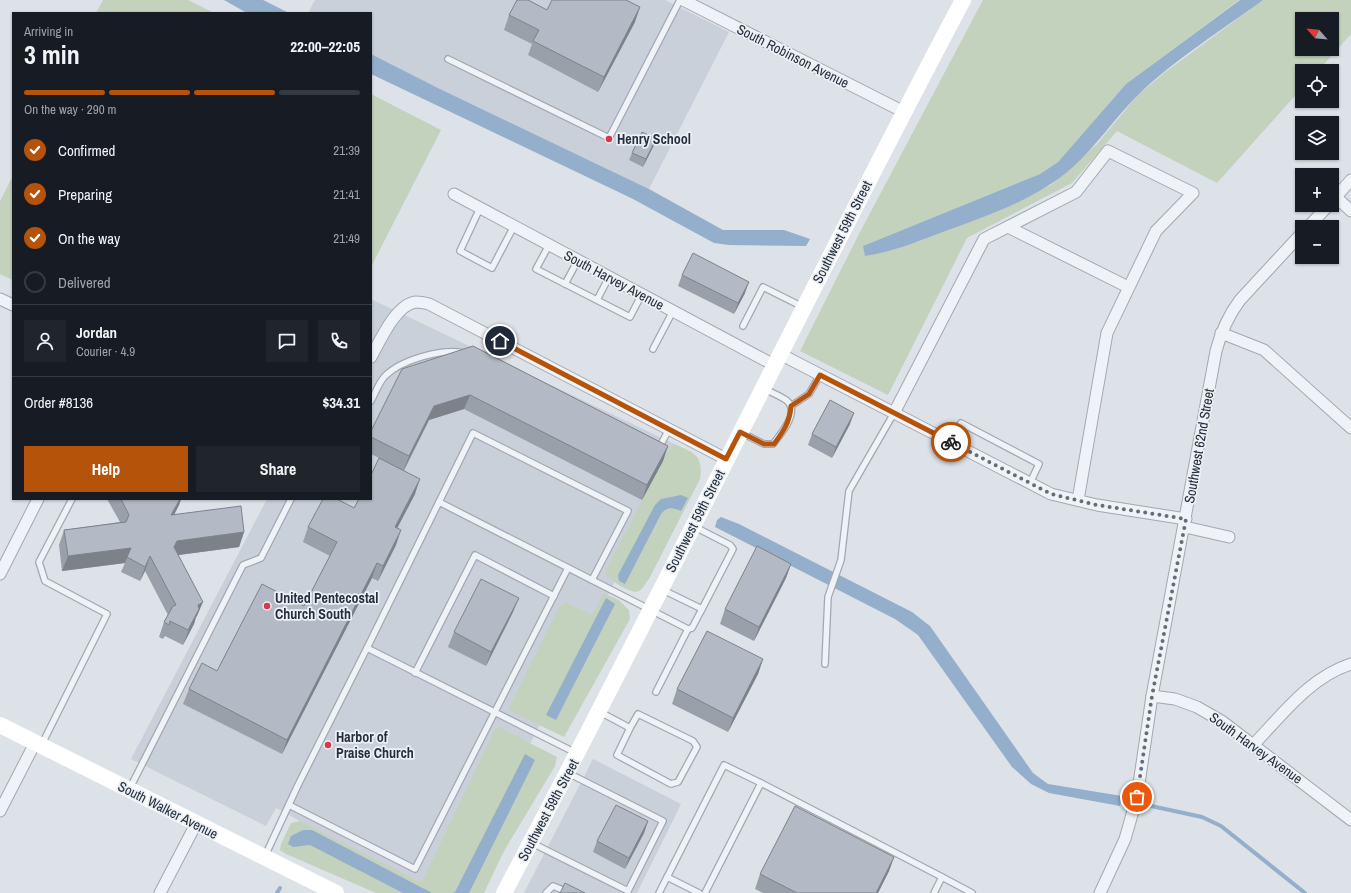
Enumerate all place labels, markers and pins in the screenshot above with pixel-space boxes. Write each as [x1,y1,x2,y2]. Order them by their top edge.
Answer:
place label: Henry School [617,130,691,148]
marker: Henry School [604,134,614,144]
pin [483,324,517,358]
place label: United Pentecostal Church South [275,589,378,623]
marker: United Pentecostal Church South [262,601,272,611]
place label: Harbor of Praise Church [336,728,414,762]
marker: Harbor of Praise Church [323,740,333,750]
pin [1120,780,1154,814]

